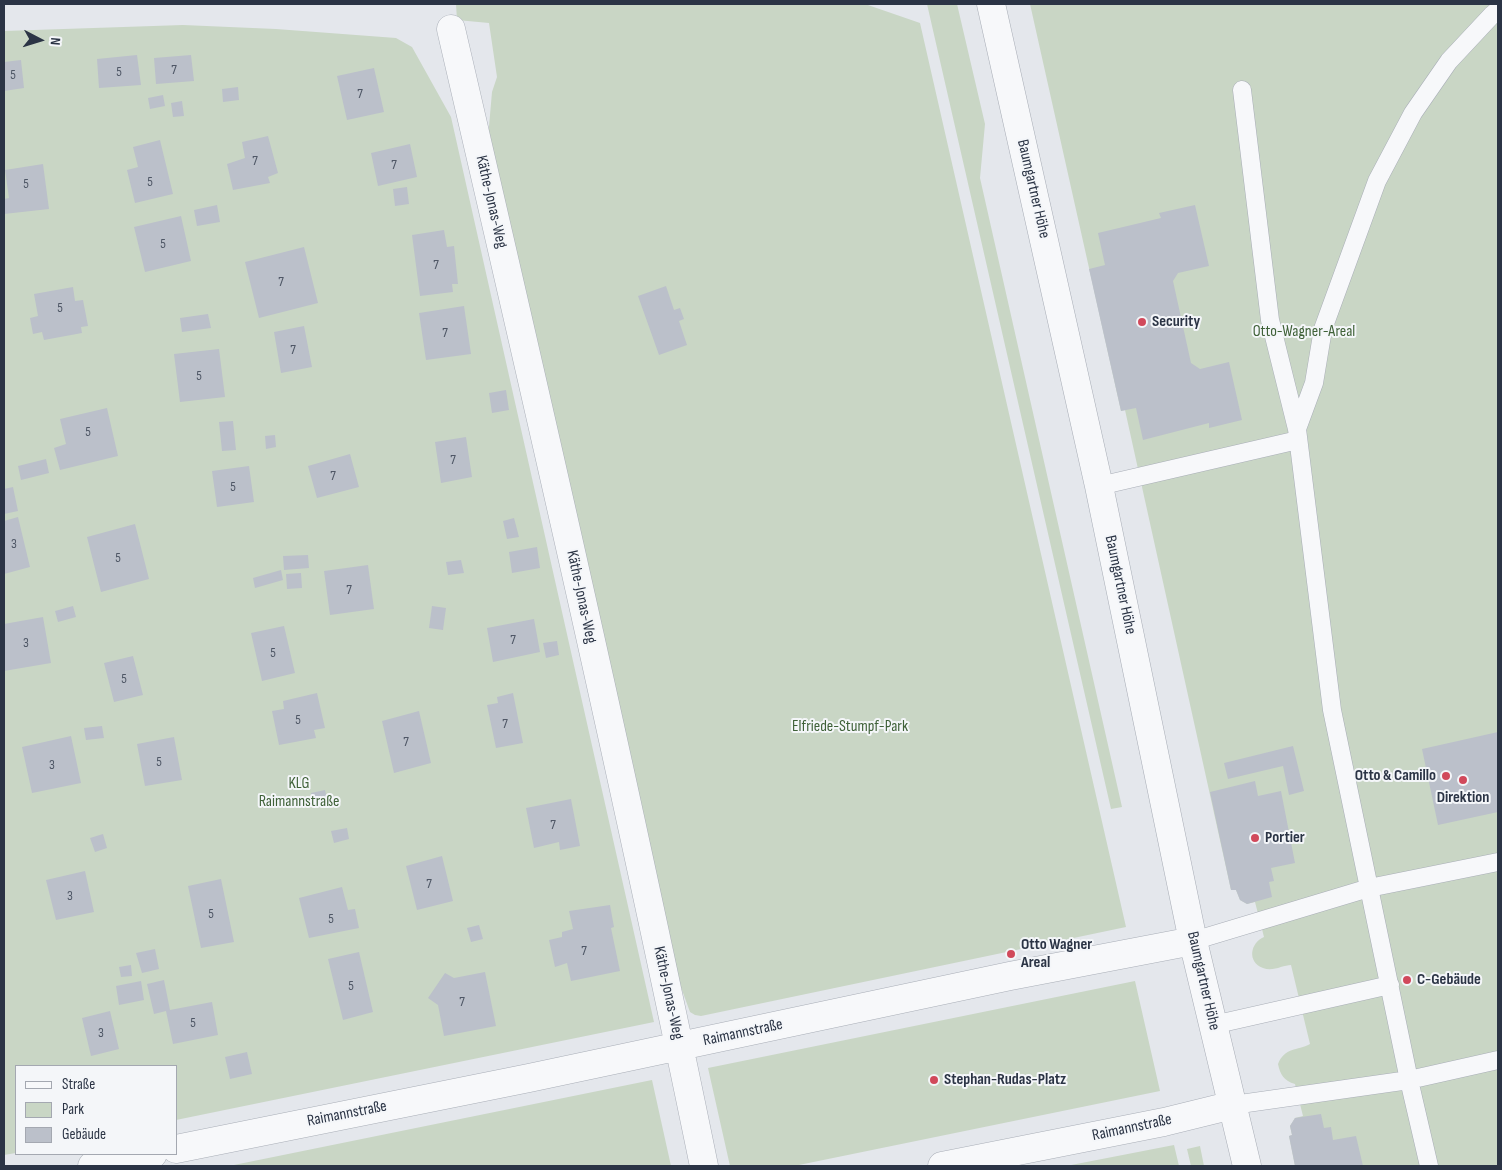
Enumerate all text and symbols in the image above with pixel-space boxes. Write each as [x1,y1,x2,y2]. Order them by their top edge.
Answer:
north arrow [15,15,65,65]
text: N [47,37,64,46]
house number: 7 [171,62,177,78]
house number: 5 [116,64,122,80]
house number: 5 [10,67,16,83]
house number: 7 [357,86,363,102]
street label: Baumgartner Höhe [1012,138,1054,240]
house number: 7 [252,153,258,169]
street label: Käthe-Jonas-Weg [471,154,511,250]
house number: 7 [391,157,397,173]
house number: 5 [147,174,153,190]
house number: 5 [23,176,29,192]
house number: 5 [160,236,166,252]
house number: 7 [433,257,439,273]
house number: 7 [278,274,284,290]
house number: 5 [57,300,63,316]
place label: Security [1152,312,1200,332]
marker: Security [1136,316,1148,328]
park label: Otto-Wagner-Areal [1253,322,1355,342]
house number: 7 [442,325,448,341]
house number: 7 [290,342,296,358]
house number: 5 [196,368,202,384]
house number: 5 [85,424,91,440]
house number: 7 [450,452,456,468]
house number: 7 [330,468,336,484]
house number: 5 [230,479,236,495]
street label: Baumgartner Höhe [1100,534,1140,636]
house number: 3 [11,536,17,552]
street label: Käthe-Jonas-Weg [562,549,600,645]
house number: 5 [115,550,121,566]
house number: 7 [346,582,352,598]
house number: 7 [510,632,516,648]
house number: 3 [23,635,29,651]
house number: 5 [270,645,276,661]
house number: 5 [121,671,127,687]
house number: 5 [295,712,301,728]
house number: 7 [502,716,508,732]
park label: Elfriede-Stumpf-Park [792,717,908,737]
house number: 7 [403,734,409,750]
house number: 5 [156,754,162,770]
house number: 3 [49,757,55,773]
place label: Otto & Camillo [1355,766,1436,786]
marker: Otto & Camillo [1440,770,1452,782]
park label: KLG Raimannstraße [259,774,339,812]
marker: Direktion [1457,774,1469,786]
place label: Direktion [1437,788,1489,808]
house number: 7 [550,817,556,833]
place label: Portier [1265,828,1305,848]
marker: Portier [1249,832,1261,844]
house number: 7 [426,876,432,892]
house number: 3 [67,888,73,904]
house number: 5 [208,906,214,922]
house number: 5 [328,911,334,927]
street label: Baumgartner Höhe [1182,930,1224,1032]
place label: Otto Wagner Areal [1021,935,1092,973]
house number: 7 [581,943,587,959]
street label: Käthe-Jonas-Weg [649,945,687,1041]
marker: Otto Wagner Areal [1005,948,1017,960]
place label: C-Gebäude [1417,970,1481,990]
marker: C-Gebäude [1401,974,1413,986]
house number: 5 [348,978,354,994]
house number: 7 [459,994,465,1010]
house number: 5 [190,1015,196,1031]
street label: Raimannstraße [702,1015,784,1051]
house number: 3 [98,1025,104,1041]
legend [15,1065,178,1155]
place label: Stephan-Rudas-Platz [944,1070,1066,1090]
marker: Stephan-Rudas-Platz [928,1074,940,1086]
text: Straße [62,1075,95,1094]
street label: Raimannstraße [306,1097,388,1131]
text: Park [62,1100,84,1119]
street label: Raimannstraße [1091,1110,1173,1146]
text: Gebäude [62,1125,106,1144]

